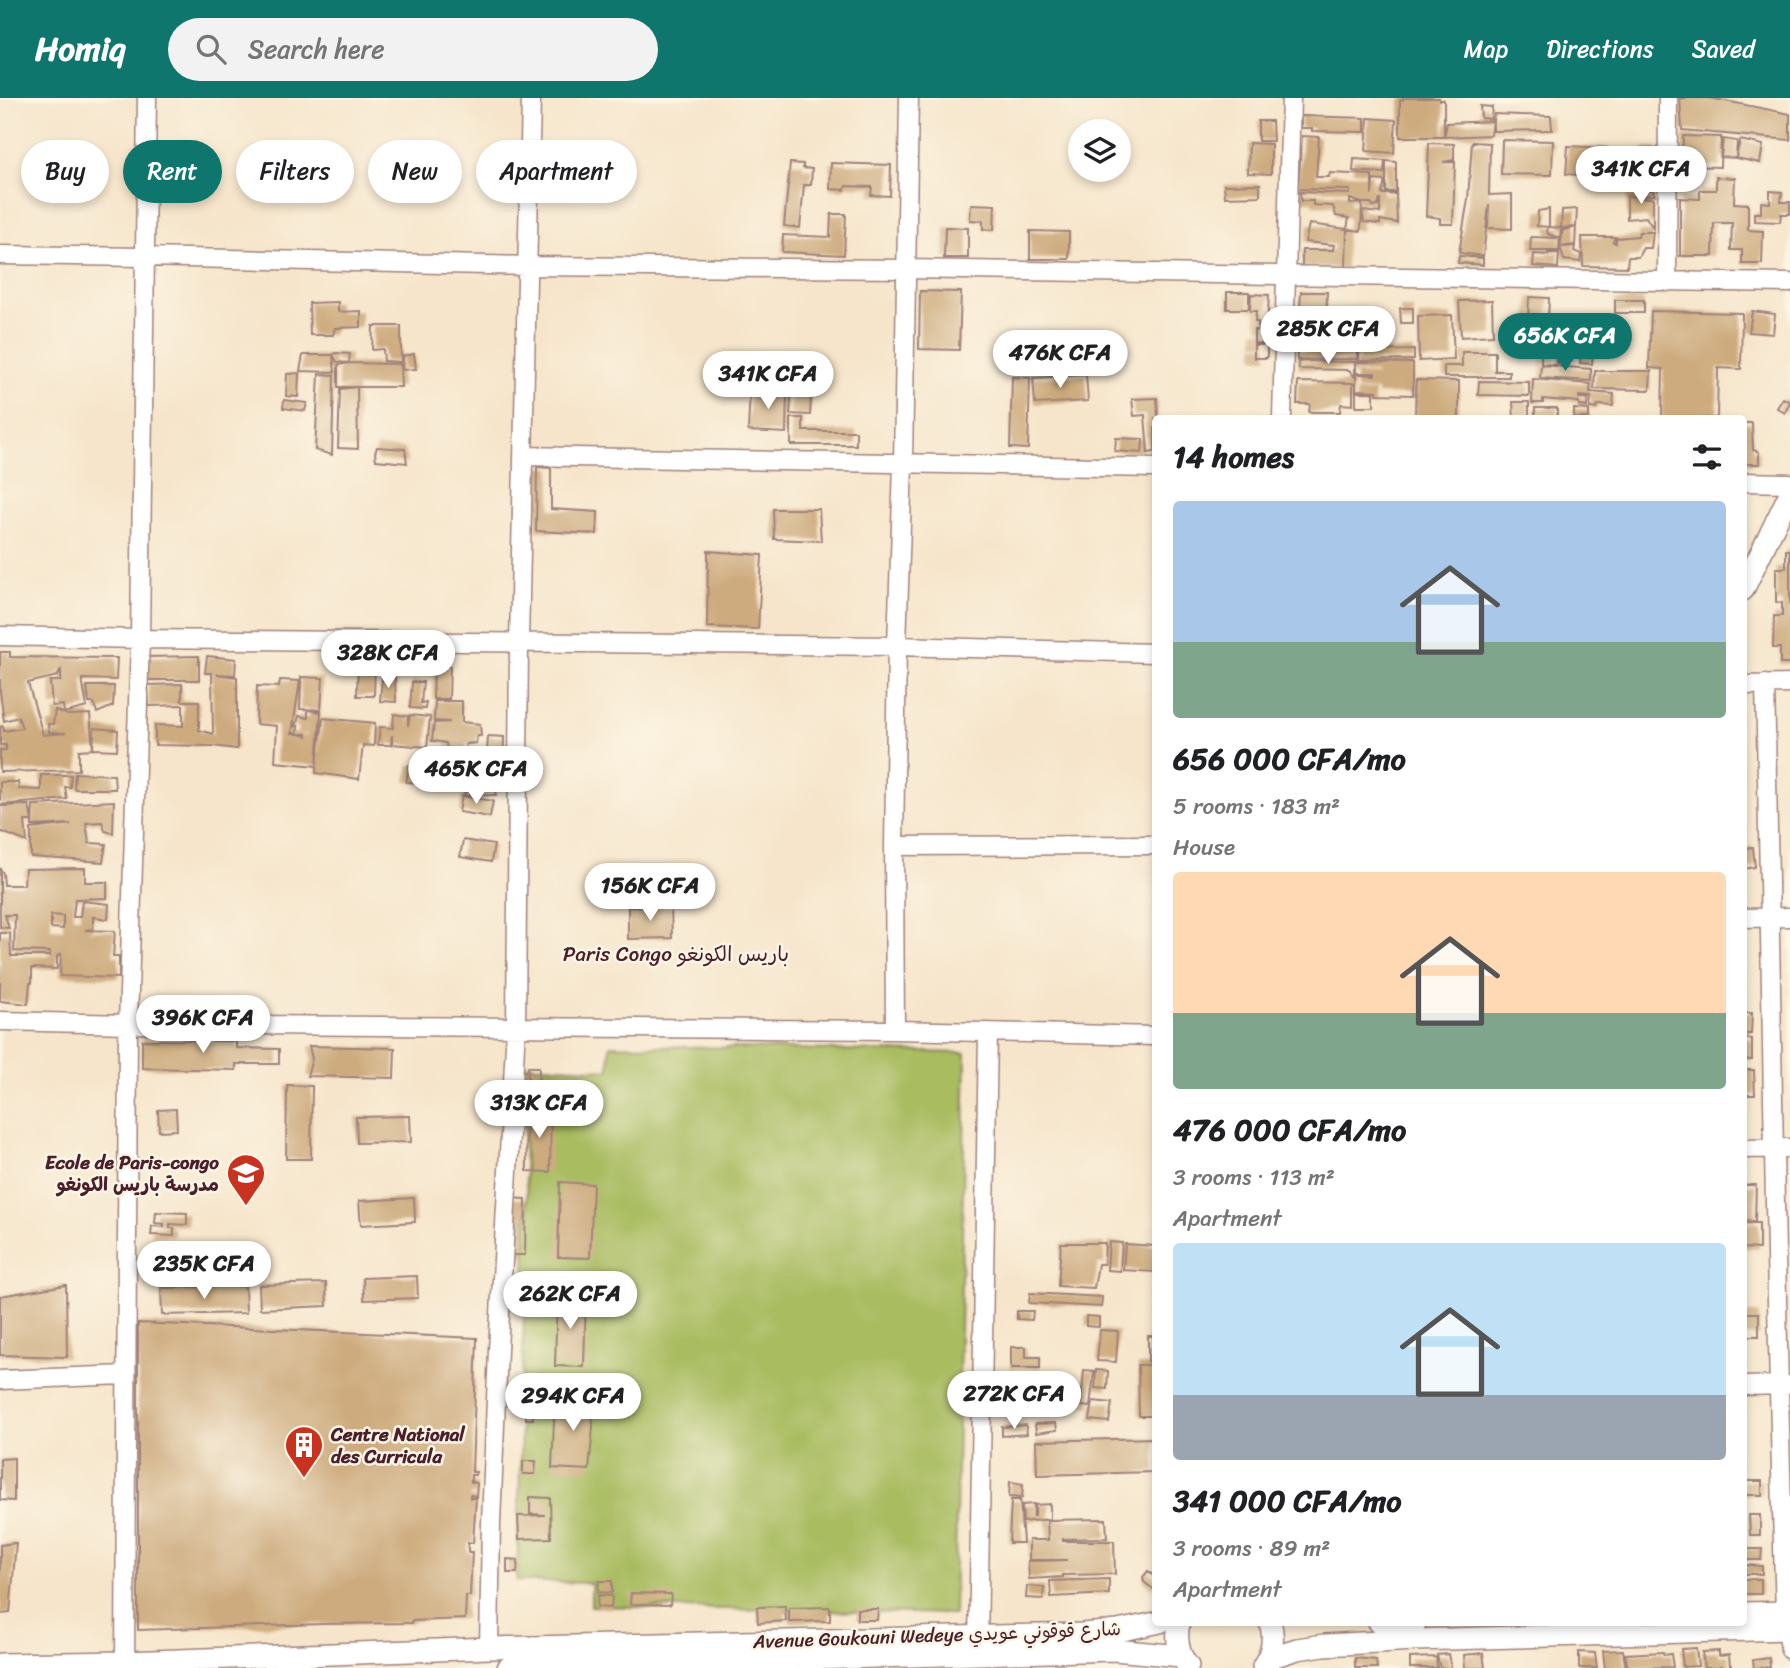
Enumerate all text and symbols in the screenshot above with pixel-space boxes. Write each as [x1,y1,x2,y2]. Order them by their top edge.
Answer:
search box [168,18,658,81]
text: Homiq [35,20,126,78]
text: Search here [248,26,385,72]
text: Map [1464,28,1508,70]
text: Directions [1546,28,1654,70]
text: Saved [1692,28,1755,70]
icon: search [192,30,230,68]
map controls [1068,119,1131,182]
button: layers [1068,119,1131,182]
chip: Buy [21,140,109,203]
chip: Rent [123,140,222,203]
chip: Filters [236,140,354,203]
chip: New [368,140,462,203]
chip: Apartment [476,140,637,203]
pin: 341K CFA [1569,146,1713,206]
text: 341K CFA [1592,148,1690,189]
pin: 285K CFA [1256,306,1400,366]
text: 285K CFA [1276,308,1380,349]
pin: 656K CFA [1493,314,1637,373]
text: 656K CFA [1514,315,1616,356]
pin: 476K CFA [988,330,1132,390]
text: 476K CFA [1009,332,1111,373]
pin: 341K CFA [696,352,840,411]
text: 341K CFA [719,353,817,394]
text: 14 homes [1173,430,1294,484]
icon: filters [1688,438,1726,476]
icon: home [1387,547,1513,673]
pin: 328K CFA [316,630,460,690]
text: 328K CFA [337,632,439,673]
text: 656 000 CFA/mo [1173,732,1406,786]
pin: 465K CFA [404,746,548,806]
text: 465K CFA [424,748,528,789]
text: 5 rooms · 183 m² [1173,786,1340,827]
text: House [1173,827,1235,868]
pin: 156K CFA [578,864,722,923]
text: 156K CFA [601,865,699,906]
icon: home [1387,918,1513,1044]
district label: Paris Congo باريس الكونغو [563,935,789,973]
pin: 396K CFA [131,996,275,1055]
text: 396K CFA [152,997,254,1038]
pin: 313K CFA [467,1080,611,1140]
text: 313K CFA [490,1082,588,1123]
text: 476 000 CFA/mo [1173,1103,1406,1157]
place label: Ecole de Paris-congo مدرسة باريس الكونغو [45,1146,219,1201]
school or university icon: Ecole de Paris-congo مدرسة باريس الكونغو [225,1152,267,1207]
text: 3 rooms · 113 m² [1173,1157,1335,1198]
text: Apartment [1173,1198,1282,1239]
pin: 235K CFA [132,1242,276,1301]
text: 235K CFA [153,1243,255,1284]
pin: 262K CFA [498,1272,642,1331]
text: 262K CFA [519,1273,621,1314]
icon: home [1387,1289,1513,1415]
pin: 272K CFA [942,1372,1086,1431]
text: 272K CFA [963,1373,1065,1414]
pin: 294K CFA [501,1374,645,1433]
text: 294K CFA [521,1375,625,1416]
place label: Centre National des Curricula [330,1418,465,1473]
building icon: Centre National des Curricula [283,1424,325,1479]
text: 341 000 CFA/mo [1173,1474,1401,1528]
text: 3 rooms · 89 m² [1173,1528,1330,1569]
text: Apartment [1173,1569,1282,1610]
street label: Avenue Goukouni Wedeye شارع قوقوني عويدي [751,1612,1122,1658]

